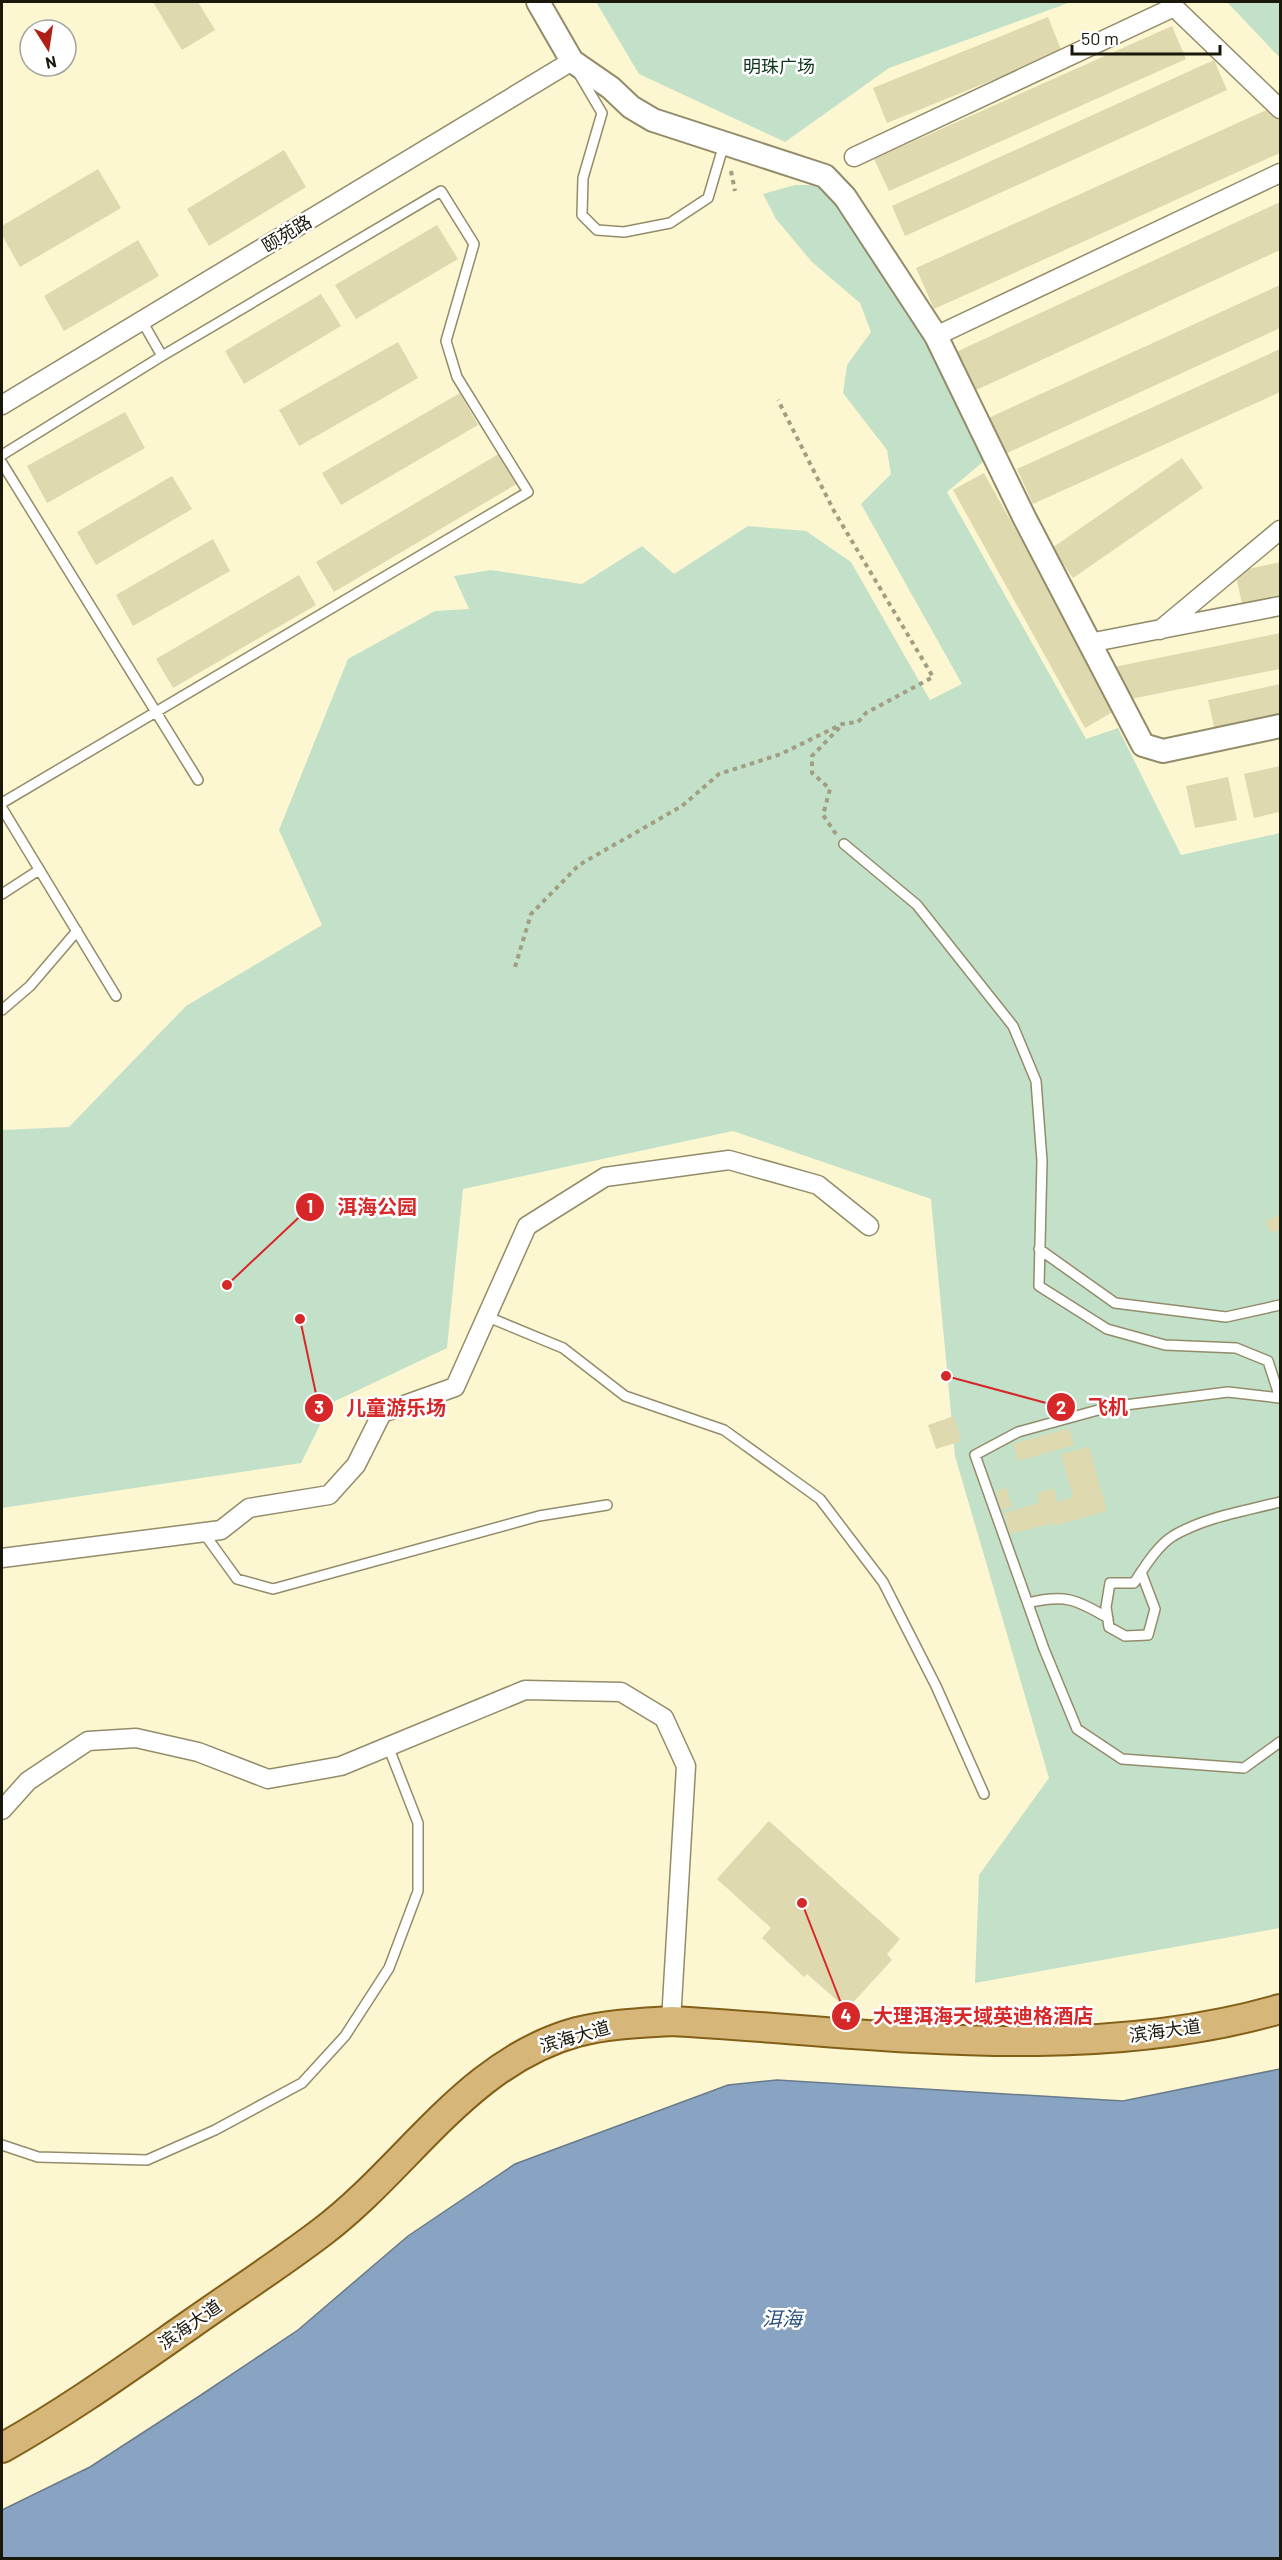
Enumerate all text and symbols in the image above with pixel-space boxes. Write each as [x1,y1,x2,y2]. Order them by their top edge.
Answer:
north arrow [18,18,78,78]
scale bar [1072,18,1220,56]
text: 50 m [1081,27,1119,49]
text: N [44,53,58,74]
park label: 明珠广场 [743,55,815,77]
street label: 颐苑路 [258,210,315,256]
callout: 洱海公园 [295,1188,429,1226]
text: 洱海公园 [337,1194,417,1218]
text: 1 [307,1195,313,1217]
callout: 飞机 [1046,1388,1140,1426]
callout: 儿童游乐场 [304,1389,458,1427]
text: 飞机 [1088,1394,1128,1418]
text: 儿童游乐场 [346,1395,446,1419]
text: 3 [314,1396,324,1418]
text: 2 [1056,1396,1066,1418]
callout: 大理洱海天域英迪格酒店 [831,1997,1105,2035]
text: 大理洱海天域英迪格酒店 [873,2003,1093,2027]
text: 4 [841,2004,852,2026]
street label: 滨海大道 [1128,2014,1202,2046]
street label: 滨海大道 [537,2016,612,2057]
street label: 滨海大道 [154,2295,225,2354]
water label: 洱海 [762,2306,805,2330]

